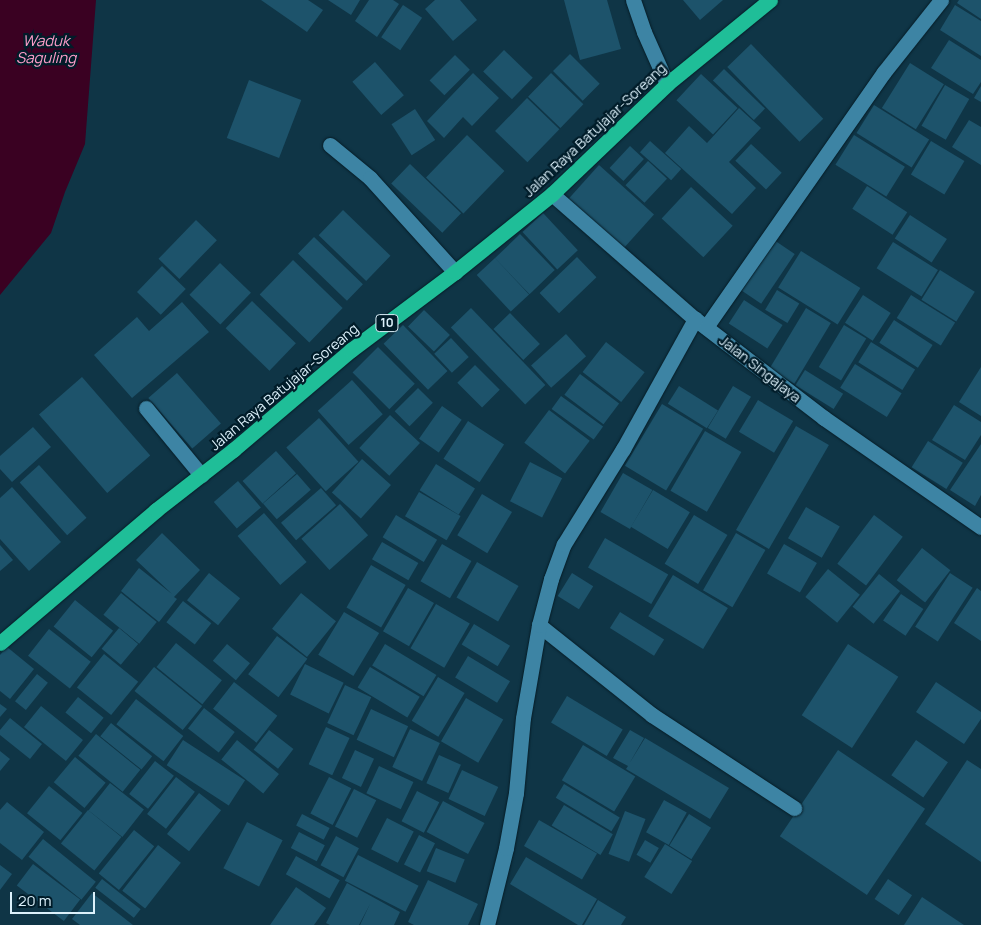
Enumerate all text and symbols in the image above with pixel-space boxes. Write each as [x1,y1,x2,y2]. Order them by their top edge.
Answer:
water label: Waduk Saguling [16,31,76,66]
street label: Jalan Raya Batujajar-Soreang [520,60,670,200]
road number: 10 [374,314,400,332]
street label: Jalan Raya Batujajar-Soreang [206,320,362,454]
street label: Jalan Singajaya [716,332,804,406]
scale bar [12,882,98,914]
text: 20 m [18,890,51,911]

